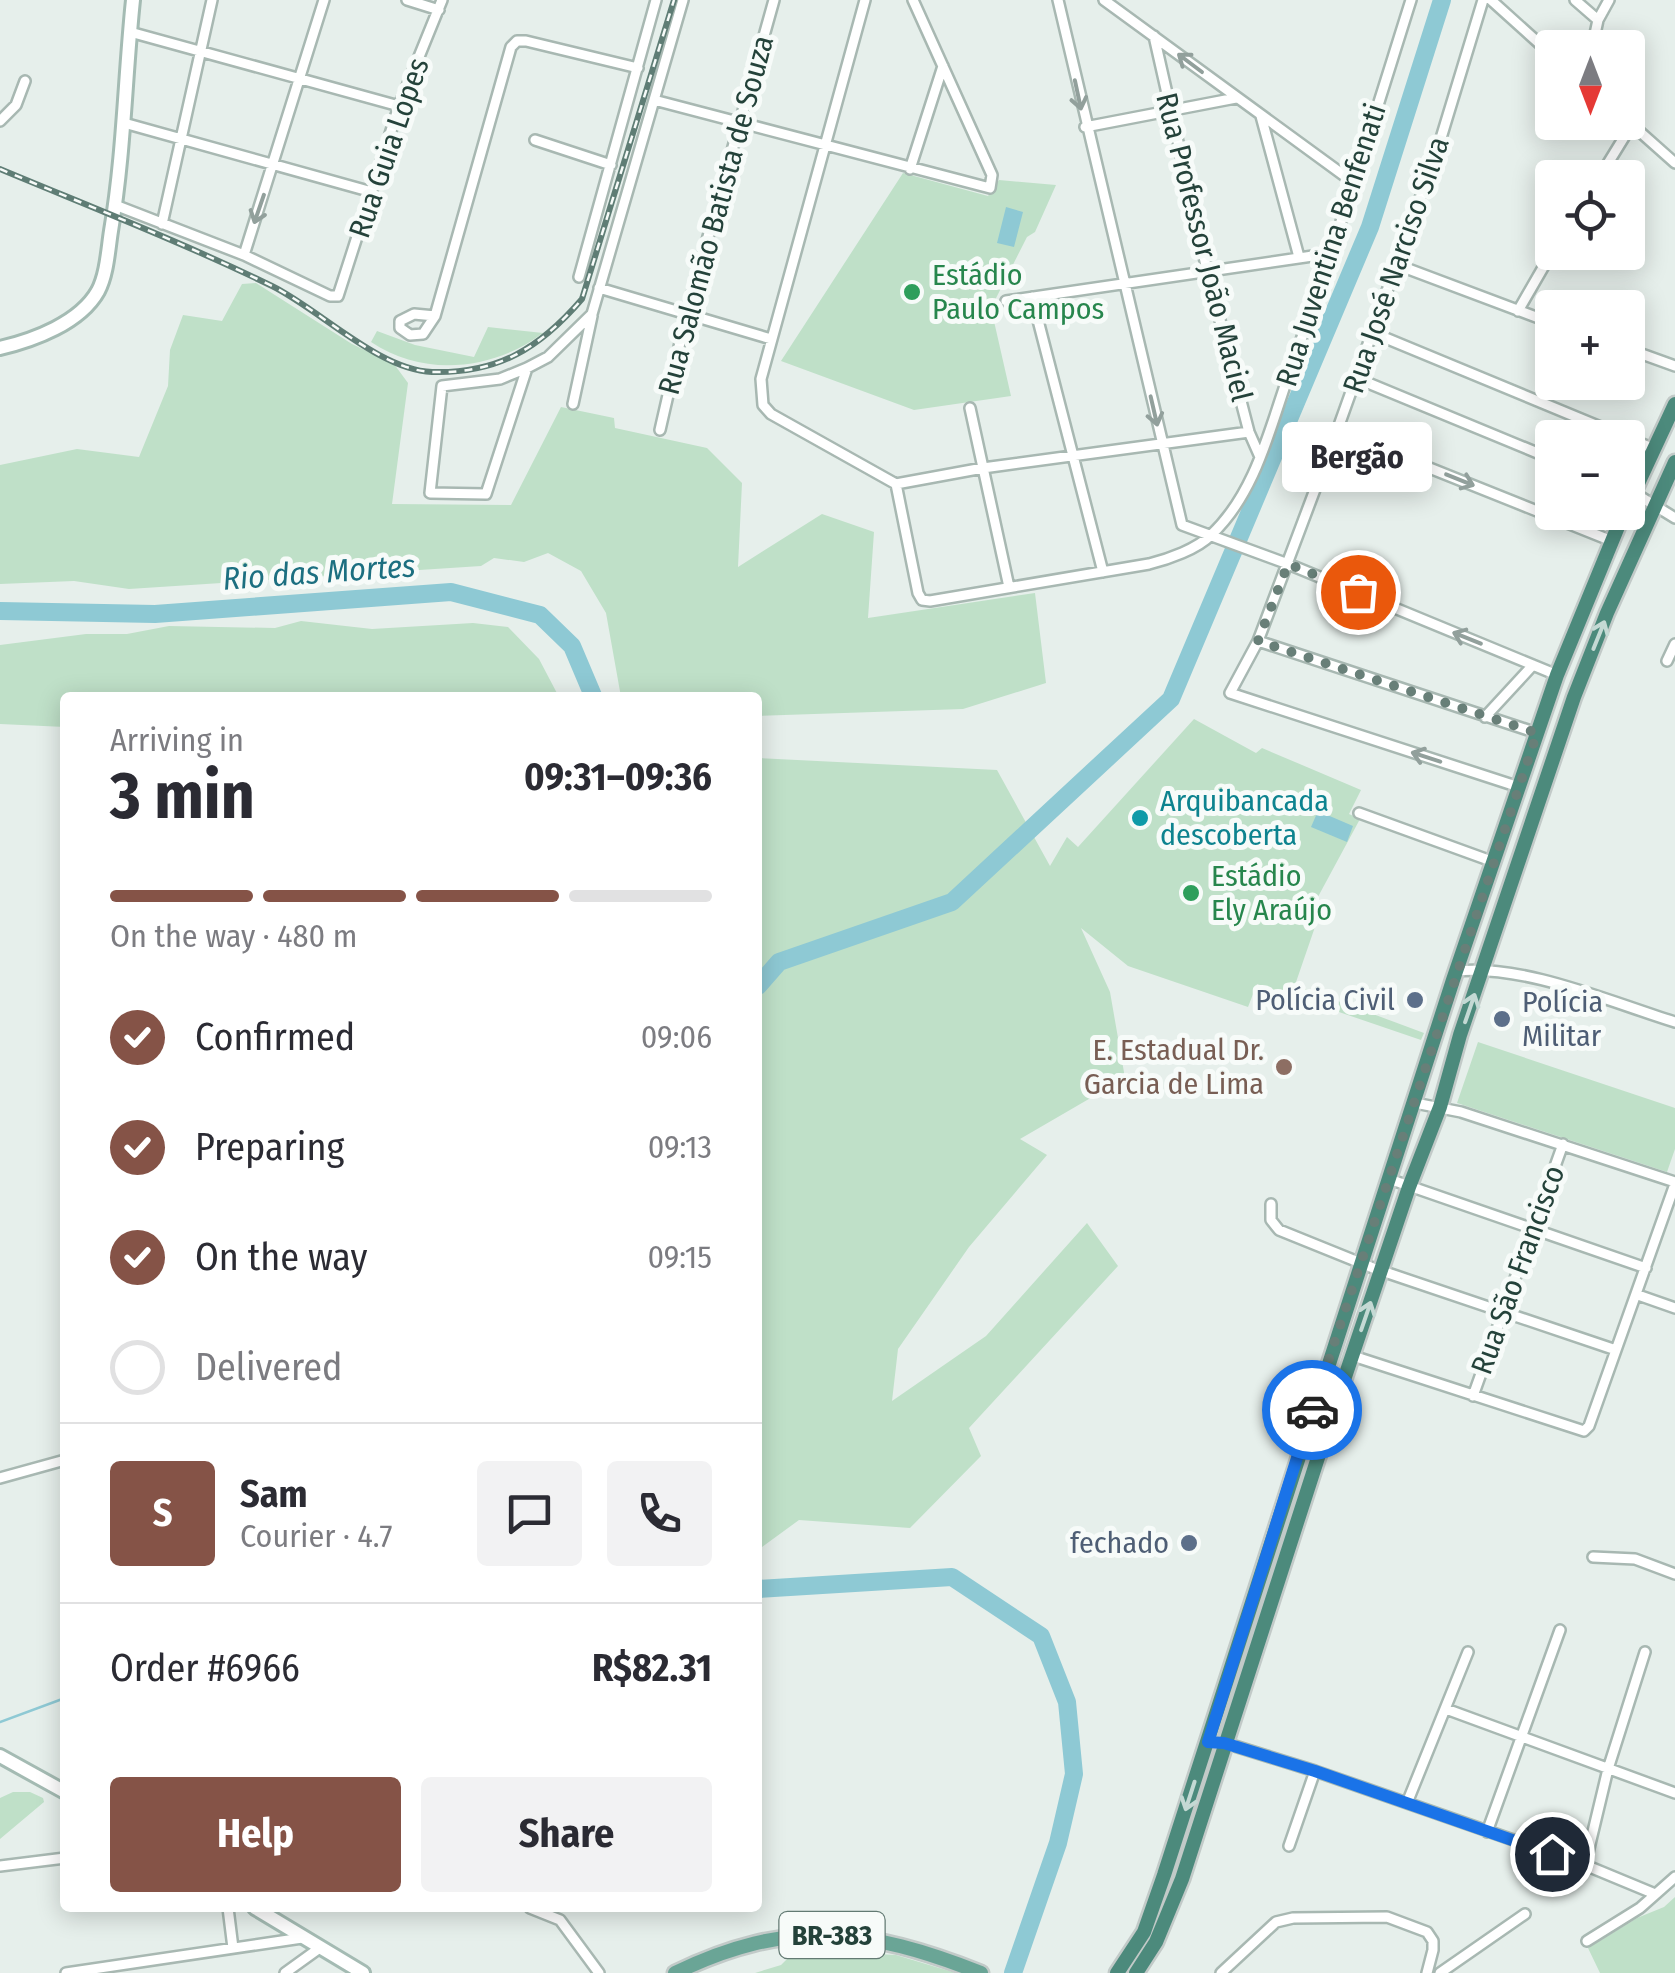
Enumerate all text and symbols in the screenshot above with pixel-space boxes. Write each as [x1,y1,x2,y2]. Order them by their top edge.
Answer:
north arrow [1535,30,1645,140]
map controls [1535,30,1645,530]
street label: Rua Salomão Batista de Souza [651,31,781,399]
street label: Rua Guia Lopes [341,53,437,243]
one-way arrow [1177,53,1204,74]
one-way arrow [1070,78,1089,110]
street label: Rua Professor João Maciel [1148,89,1260,405]
street label: Rua Juventina Benfenati [1268,99,1394,391]
street label: Rua José Narciso Silva [1335,132,1457,398]
button: locate [1535,160,1645,270]
one-way arrow [249,193,267,224]
place label: Estádio Paulo Campos [932,257,1104,327]
marker: Estádio Paulo Campos [901,281,923,303]
button: + [1535,290,1645,400]
one-way arrow [1145,394,1164,426]
button: − [1535,420,1645,530]
callout: Bergão [1283,422,1433,492]
text: Bergão [1310,438,1404,476]
one-way arrow [1444,473,1475,491]
water label: Rio das Mortes [221,546,417,598]
pin [1316,550,1401,635]
icon: bag [1331,565,1386,620]
one-way arrow [1591,620,1609,651]
one-way arrow [1452,627,1482,645]
text: Arriving in [110,721,244,759]
one-way arrow [1411,746,1443,764]
text: 09:31–09:36 [524,754,712,800]
text: 3 min [110,757,255,835]
place label: Arquibancada descoberta [1160,783,1329,853]
marker: Arquibancada descoberta [1129,807,1151,829]
place label: Estádio Ely Araújo [1211,858,1332,928]
marker: Estádio Ely Araújo [1180,882,1202,904]
text: On the way · 480 m [110,917,357,955]
place label: Polícia Civil [1255,982,1395,1018]
place label: Polícia Militar [1522,984,1603,1054]
marker: Polícia Civil [1404,989,1426,1011]
one-way arrow [1462,994,1480,1025]
marker: Polícia Militar [1491,1008,1513,1030]
icon: check [110,1010,165,1065]
text: Confirmed [195,1014,355,1060]
text: 09:06 [641,1018,712,1056]
place label: E. Estadual Dr. Garcia de Lima [1084,1032,1264,1102]
marker: E. Estadual Dr. Garcia de Lima [1273,1056,1295,1078]
icon: check [110,1120,165,1175]
text: Preparing [195,1124,344,1170]
text: 09:13 [648,1128,712,1166]
street label: Rua São Francisco [1464,1161,1572,1379]
icon: check [110,1230,165,1285]
text: On the way [195,1234,367,1280]
text: 09:15 [647,1238,712,1276]
one-way arrow [1359,1301,1377,1333]
text: Delivered [195,1344,342,1390]
courier [1262,1360,1362,1460]
icon: car [1285,1383,1340,1438]
button: chat [477,1461,582,1566]
button: phone [607,1461,712,1566]
text: Sam [240,1471,308,1517]
text: S [153,1490,172,1536]
text: Courier · 4.7 [240,1517,392,1555]
place label: fechado [1070,1525,1169,1561]
marker: fechado [1178,1532,1200,1554]
text: Order #6966 [110,1645,300,1691]
text: R$82.31 [592,1645,712,1691]
button: Help [110,1777,401,1892]
button: Share [421,1777,712,1892]
one-way arrow [1180,1779,1198,1811]
pin [1510,1812,1595,1897]
icon: home [1525,1827,1580,1882]
road number: BR-383 [780,1912,884,1958]

